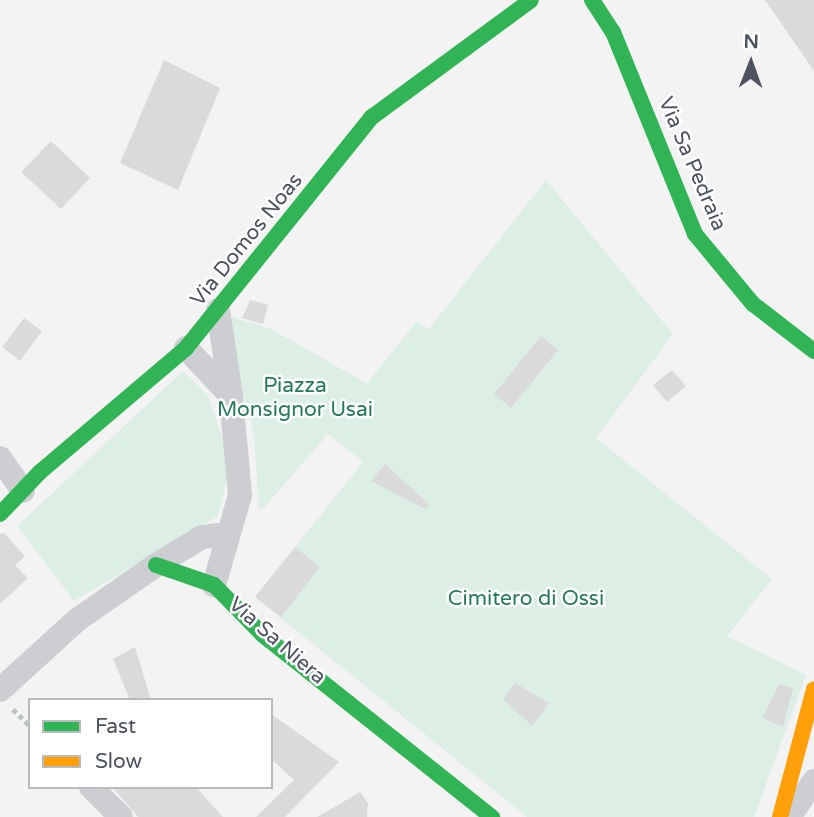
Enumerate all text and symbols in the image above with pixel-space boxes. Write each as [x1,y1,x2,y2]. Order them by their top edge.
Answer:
north arrow [716,28,786,98]
text: N [744,31,759,53]
street label: Via Sa Pedraia [652,93,732,235]
street label: Via Domos Noas [186,168,308,312]
park label: Piazza Monsignor Usai [217,373,373,423]
park label: Cimitero di Ossi [448,586,604,612]
street label: Via Sa Niera [223,592,331,690]
legend [28,698,273,789]
text: Fast [95,714,136,739]
text: Slow [95,749,142,774]

